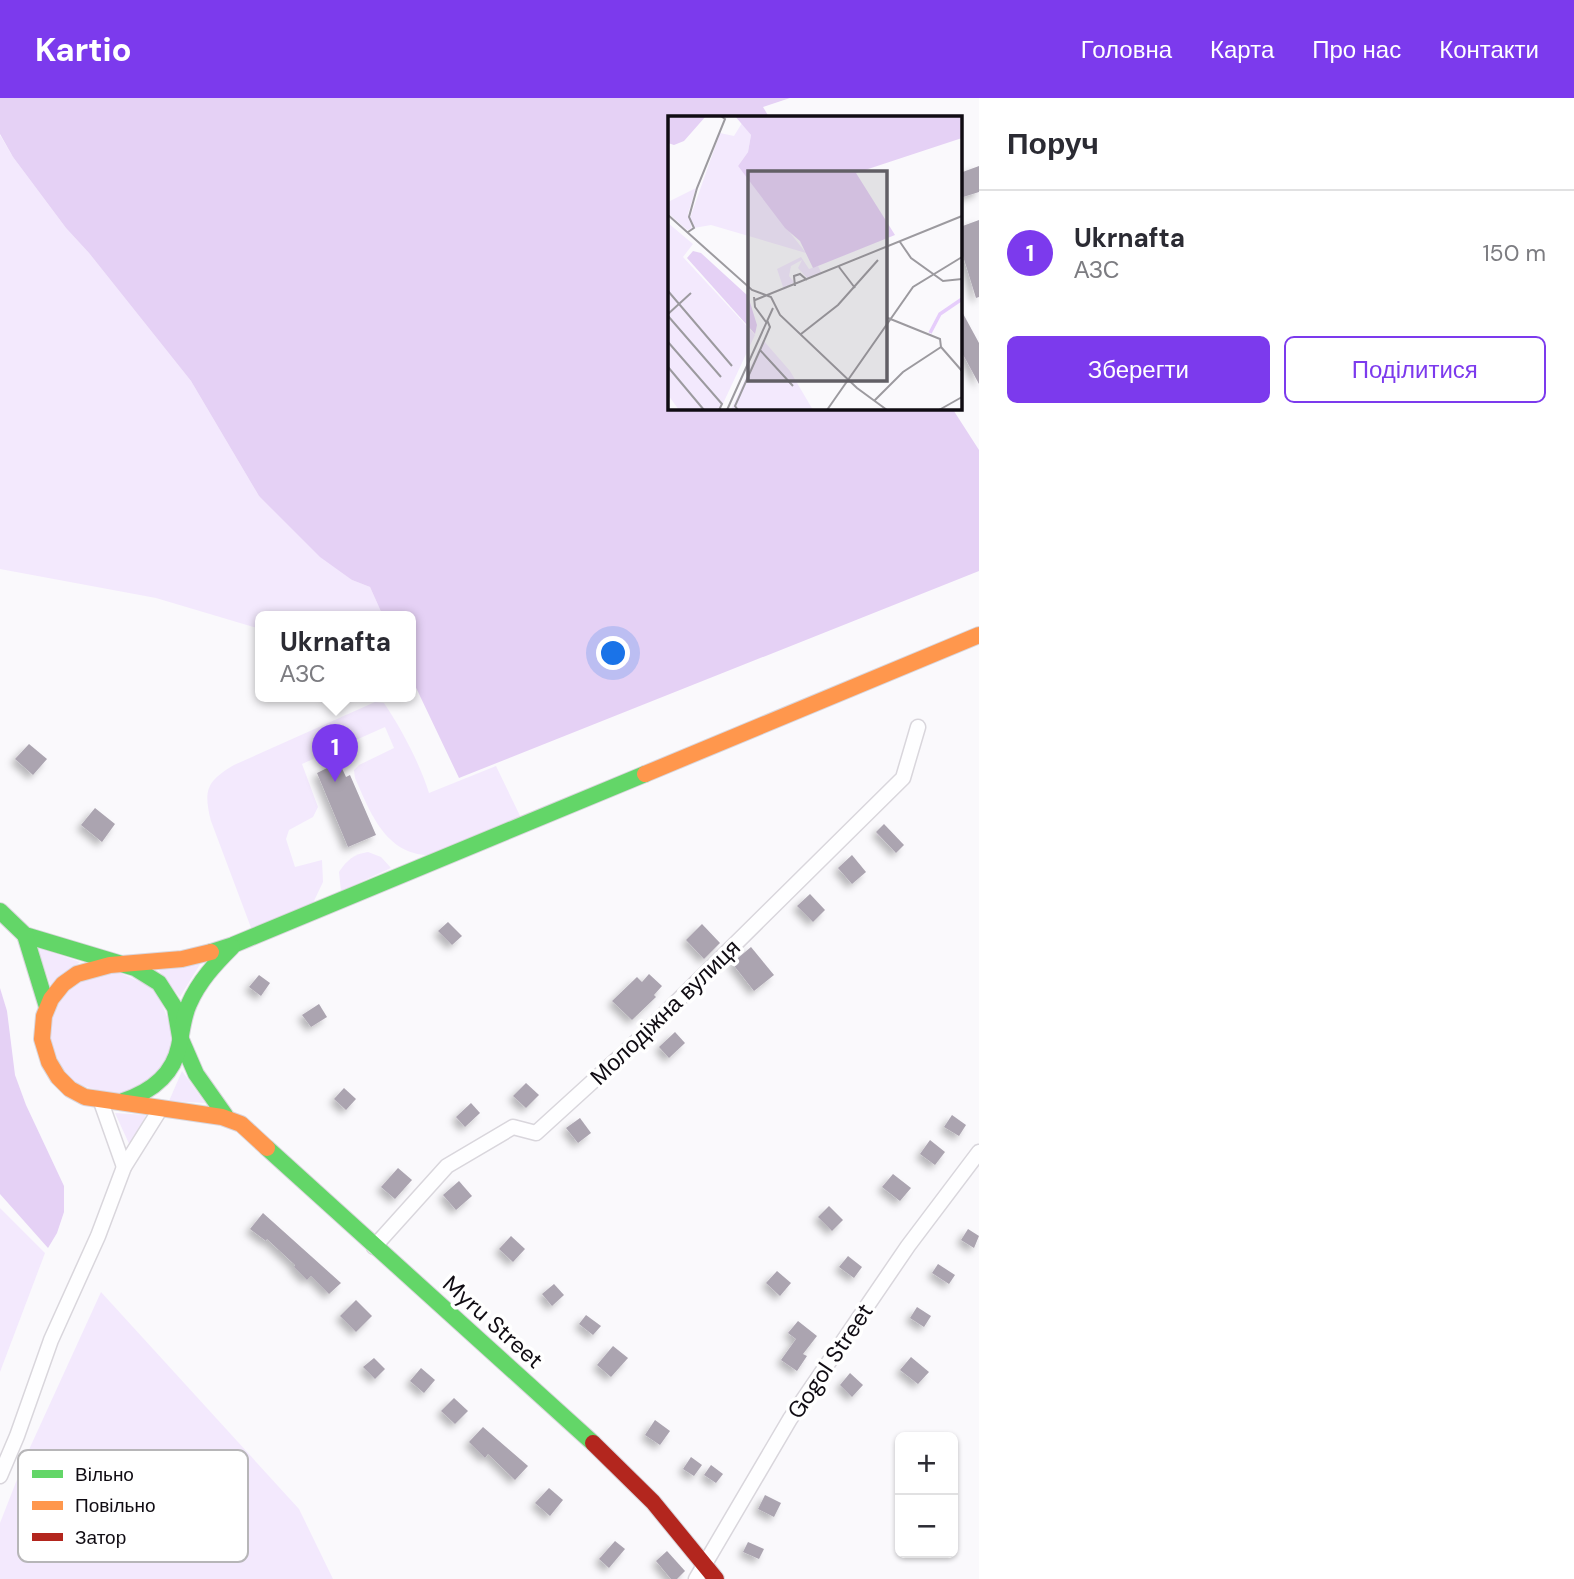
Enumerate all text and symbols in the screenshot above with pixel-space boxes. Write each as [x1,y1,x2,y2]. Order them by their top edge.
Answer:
text: Kartio [35,28,132,71]
text: Головна [1081,34,1172,65]
text: Карта [1210,34,1274,65]
text: Про нас [1312,34,1401,65]
text: Контакти [1439,34,1539,65]
inset map [668,116,962,410]
text: Поруч [1007,124,1099,163]
text: Ukrnafta [1074,221,1185,255]
text: 1 [1026,238,1034,268]
text: 150 m [1482,238,1546,268]
text: АЗС [1074,255,1119,285]
button: Зберегти [1007,336,1270,403]
button: Поділитися [1284,336,1546,403]
popup [255,611,416,702]
text: Ukrnafta [280,625,391,659]
your location [596,636,630,670]
text: АЗС [280,659,325,689]
pin: 1 [312,724,358,782]
street label: Молодіжна вулиця [583,933,747,1091]
street label: Myru Street [436,1269,550,1375]
street label: Gogol Street [780,1297,880,1425]
map controls [895,1432,958,1558]
button: + [895,1432,958,1495]
legend [18,1450,248,1562]
text: Вільно [75,1462,134,1487]
text: Повільно [75,1493,156,1518]
button: − [895,1495,958,1558]
text: Затор [75,1525,126,1550]

